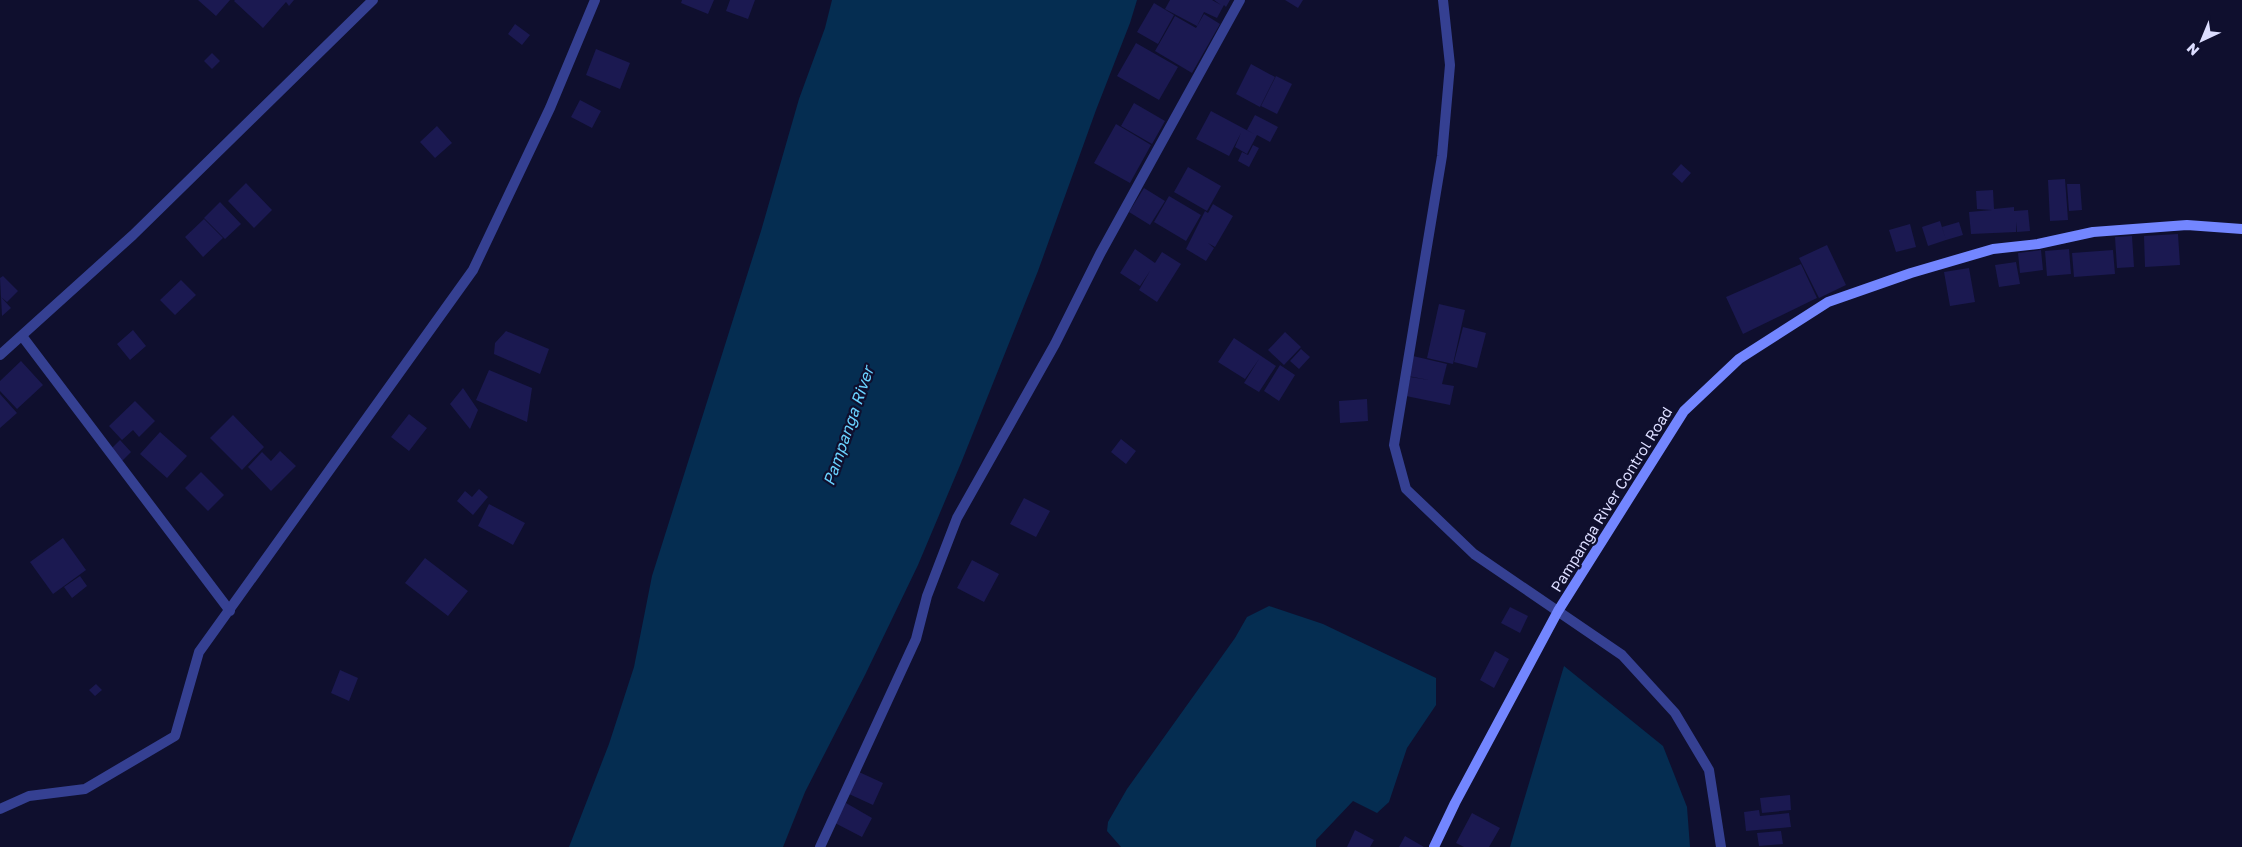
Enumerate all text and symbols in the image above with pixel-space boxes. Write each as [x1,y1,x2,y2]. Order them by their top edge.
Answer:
north arrow [2177,15,2227,65]
text: N [2183,40,2202,60]
water label: Pampanga River [818,361,879,488]
street label: Pampanga River Control Road [1546,403,1676,595]

